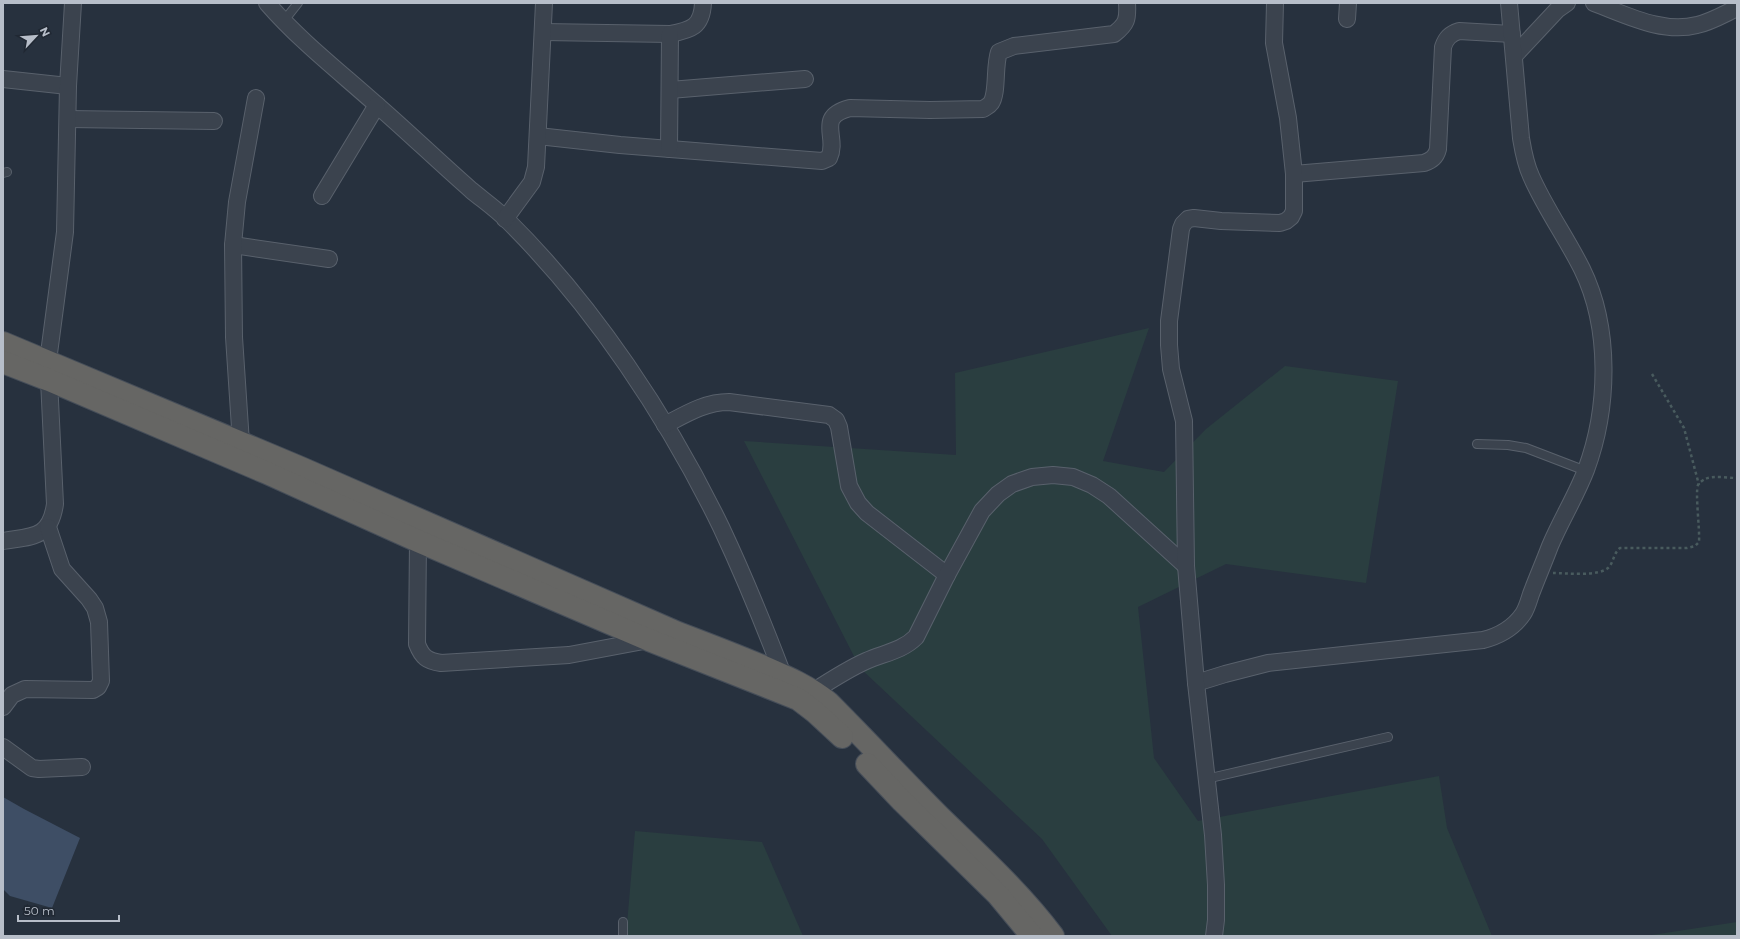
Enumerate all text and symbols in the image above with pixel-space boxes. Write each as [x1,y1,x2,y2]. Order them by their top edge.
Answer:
north arrow [16,16,56,56]
text: N [37,25,53,39]
scale bar [18,897,119,923]
text: 50 m [24,903,55,918]

